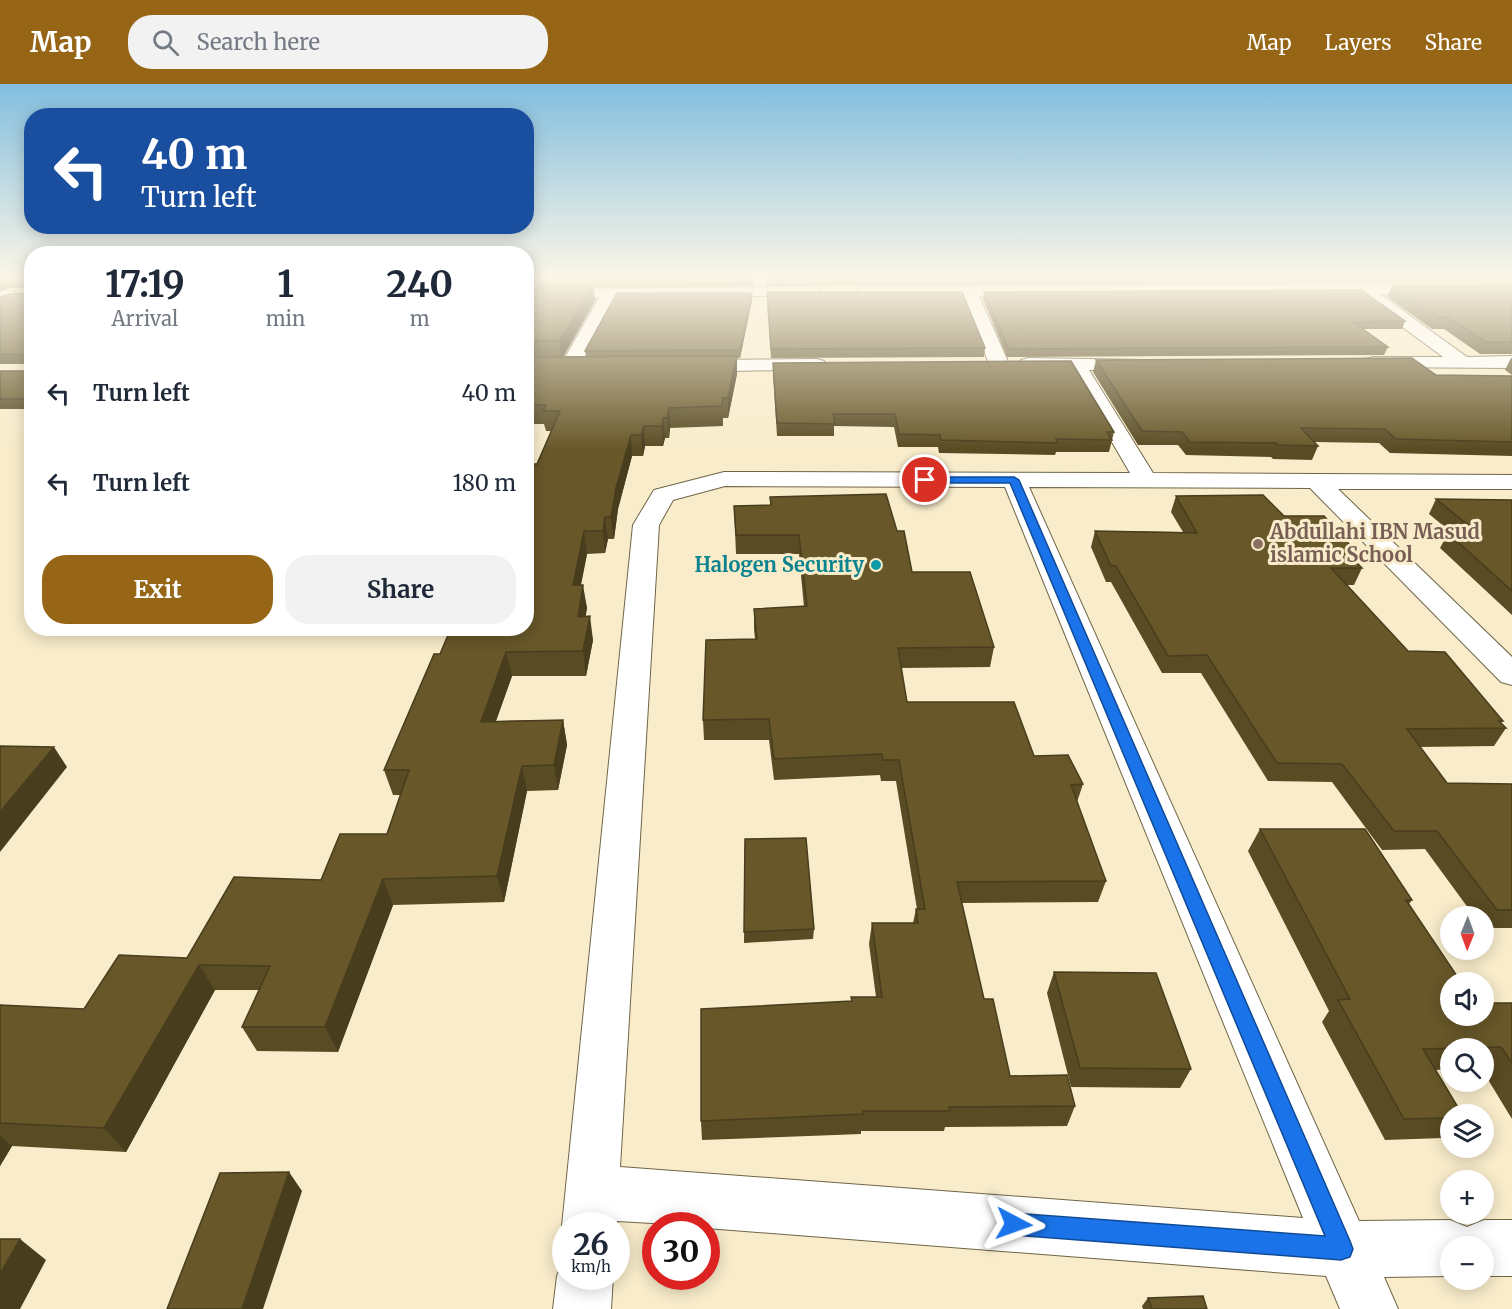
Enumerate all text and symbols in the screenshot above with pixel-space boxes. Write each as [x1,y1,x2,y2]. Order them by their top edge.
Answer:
search box [128,15,548,69]
text: Map [30,24,92,60]
icon: search [149,26,182,59]
text: Search here [197,28,320,56]
text: Map [1247,29,1292,56]
text: Layers [1325,29,1392,56]
text: Share [1425,29,1482,56]
text: 40 m [141,128,247,180]
icon: left [42,132,120,210]
text: Turn left [141,180,256,214]
text: 17:19 [105,262,185,307]
text: 1 [277,262,294,307]
text: 240 [386,262,453,307]
text: Arrival [111,306,178,331]
text: min [266,306,305,331]
text: m [410,306,430,331]
icon: left [42,377,75,410]
text: Turn left [93,379,190,407]
text: 40 m [461,379,516,407]
pin [899,454,950,505]
icon: arrive [908,463,941,496]
icon: left [42,467,75,500]
text: Turn left [93,469,190,497]
text: 180 m [452,469,516,497]
place label: Abdullahi IBN Masud islamic School [1269,519,1480,567]
marker: Abdullahi IBN Masud islamic School [1251,537,1265,551]
place label: Halogen Security [694,552,864,577]
button: Exit [42,555,273,624]
button: Share [285,555,516,624]
marker: Halogen Security [869,558,883,572]
north arrow [1440,906,1494,960]
map controls [1440,906,1494,1290]
button: sound [1440,972,1494,1026]
button: search [1440,1038,1494,1092]
button: layers [1440,1104,1494,1158]
button: + [1440,1170,1494,1224]
position arrow [982,1192,1046,1256]
speed limit sign: 30 [642,1212,720,1290]
text: 26 [573,1225,609,1263]
button: − [1440,1236,1494,1290]
text: km/h [571,1257,611,1276]

